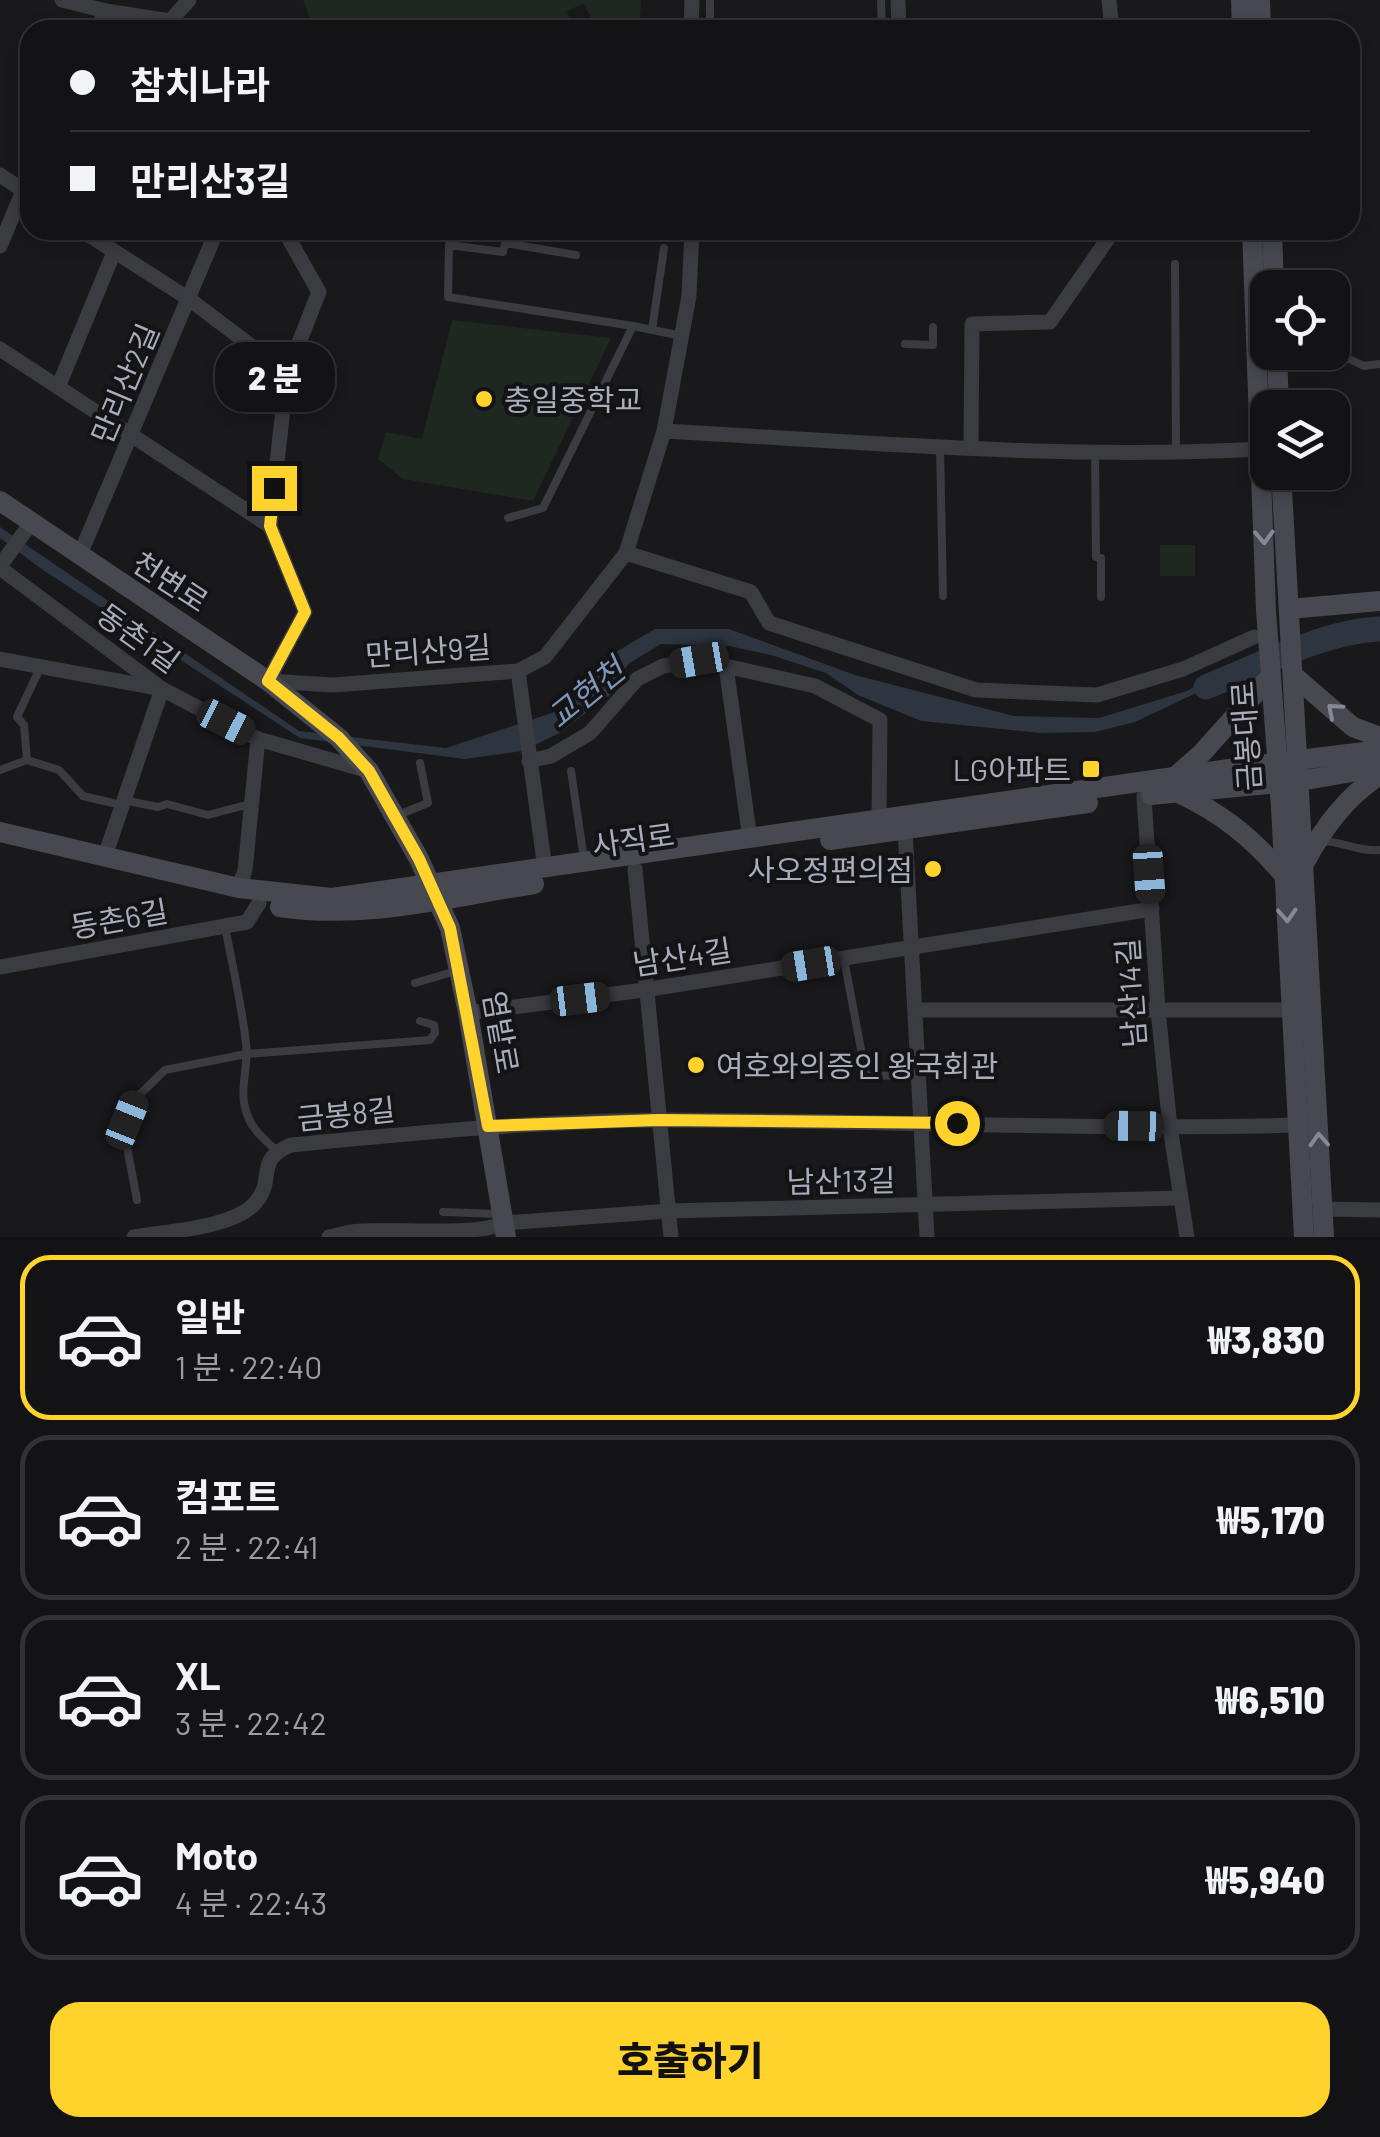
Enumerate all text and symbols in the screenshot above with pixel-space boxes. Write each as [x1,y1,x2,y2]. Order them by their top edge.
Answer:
text: 참치나라 [130,61,270,107]
text: 만리산3길 [130,157,290,203]
map controls [1250,270,1350,490]
button: locate [1250,270,1350,370]
street label: 만리산2길 [83,318,165,448]
callout: 2 분 [214,343,334,413]
text: 2 분 [248,358,302,396]
place label: 충일중학교 [504,381,642,417]
marker: 충일중학교 [473,388,495,410]
button: layers [1250,390,1350,490]
route end [252,466,297,511]
one-way arrow [1253,530,1274,546]
street label: 천변로 [126,543,216,619]
street label: 동촌1길 [91,595,187,679]
street label: 만리산9길 [364,628,492,672]
car [667,640,731,680]
water label: 교현천 [539,647,634,735]
street label: 금봉대로 [1223,680,1267,792]
car [192,695,260,749]
one-way arrow [1327,704,1346,722]
place label: LG아파트 [953,751,1071,787]
marker: LG아파트 [1080,758,1102,780]
street label: 사직로 [589,815,677,863]
car [1132,843,1166,905]
place label: 사오정편의점 [747,851,913,887]
marker: 사오정편의점 [922,858,944,880]
street label: 동촌6길 [67,892,171,944]
one-way arrow [1276,907,1297,923]
street label: 남산4길 [630,930,734,982]
street label: 남산14길 [1108,937,1152,1049]
car [779,944,843,984]
car [548,980,612,1018]
street label: 염밭로 [477,988,527,1076]
place label: 여호와의증인 왕국회관 [716,1047,998,1083]
marker: 여호와의증인 왕국회관 [685,1054,707,1076]
car [102,1087,152,1153]
street label: 금봉8길 [295,1090,397,1136]
route start [935,1101,980,1146]
car [1104,1110,1164,1142]
one-way arrow [1309,1131,1330,1147]
street label: 남산13길 [786,1161,896,1199]
icon: car [55,1293,145,1383]
text: 일반 [175,1293,245,1339]
text: ₩3,830 [1208,1316,1325,1362]
text: 1 분 · 22:40 [175,1347,322,1385]
icon: car [55,1473,145,1563]
text: 컴포트 [175,1473,280,1519]
text: ₩5,170 [1217,1496,1325,1542]
text: 2 분 · 22:41 [175,1527,319,1565]
text: XL [175,1652,221,1698]
icon: car [55,1653,145,1743]
text: ₩6,510 [1216,1676,1325,1722]
text: 3 분 · 22:42 [175,1703,327,1741]
text: Moto [175,1832,258,1878]
icon: car [55,1833,145,1923]
text: ₩5,940 [1206,1856,1325,1902]
text: 4 분 · 22:43 [175,1883,327,1921]
button: 호출하기 [50,2002,1330,2117]

